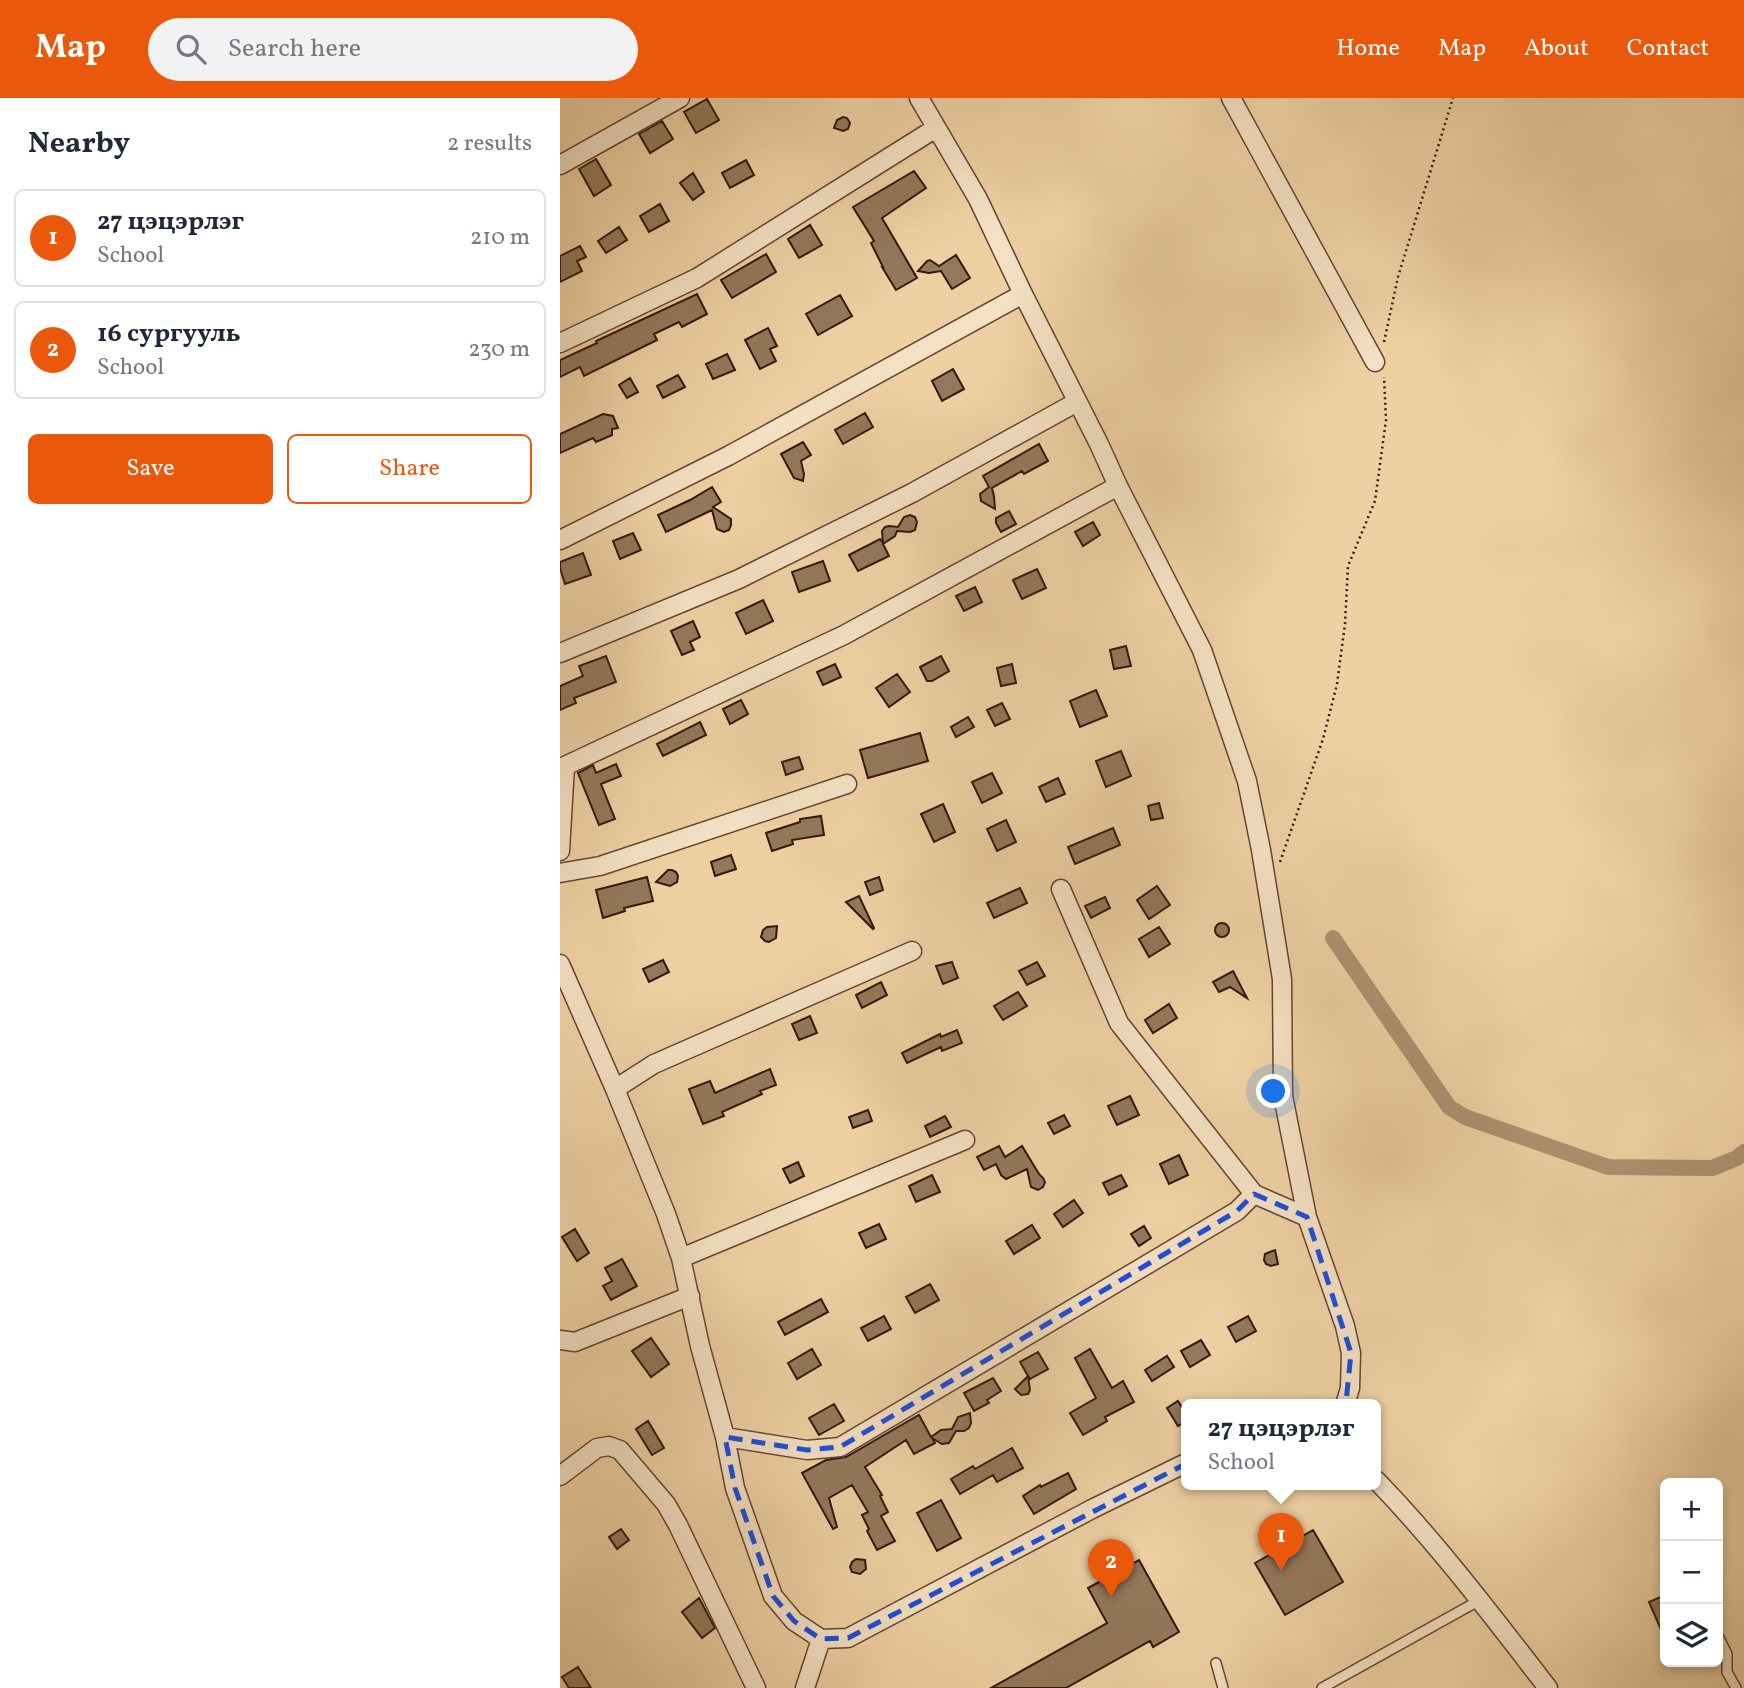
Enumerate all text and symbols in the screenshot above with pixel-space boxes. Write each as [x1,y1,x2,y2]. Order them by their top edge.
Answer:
search box [148,18,638,81]
text: Map [35,26,106,72]
icon: search [172,30,210,68]
text: Search here [228,31,361,67]
text: Home [1336,32,1400,66]
text: Map [1438,32,1486,66]
text: About [1524,32,1589,66]
text: Contact [1627,32,1709,66]
text: Nearby [28,123,130,165]
text: 2 results [447,128,532,160]
text: 27 цэцэрлэг [97,204,244,240]
text: 1 [48,222,58,254]
text: 210 m [470,222,530,254]
text: School [97,240,164,272]
text: 16 сургууль [97,316,241,352]
text: 2 [47,334,59,366]
text: 230 m [468,334,530,366]
text: School [97,352,164,384]
button: Save [28,434,273,504]
button: Share [287,434,532,504]
your location [1256,1074,1290,1108]
popup [1181,1399,1381,1490]
text: 27 цэцэрлэг [1208,1411,1354,1447]
text: School [1208,1447,1275,1479]
map controls [1660,1478,1723,1667]
button: + [1660,1478,1723,1541]
pin: 1 [1258,1513,1304,1571]
pin: 2 [1088,1539,1134,1597]
button: − [1660,1541,1723,1604]
button: layers [1660,1604,1723,1667]

